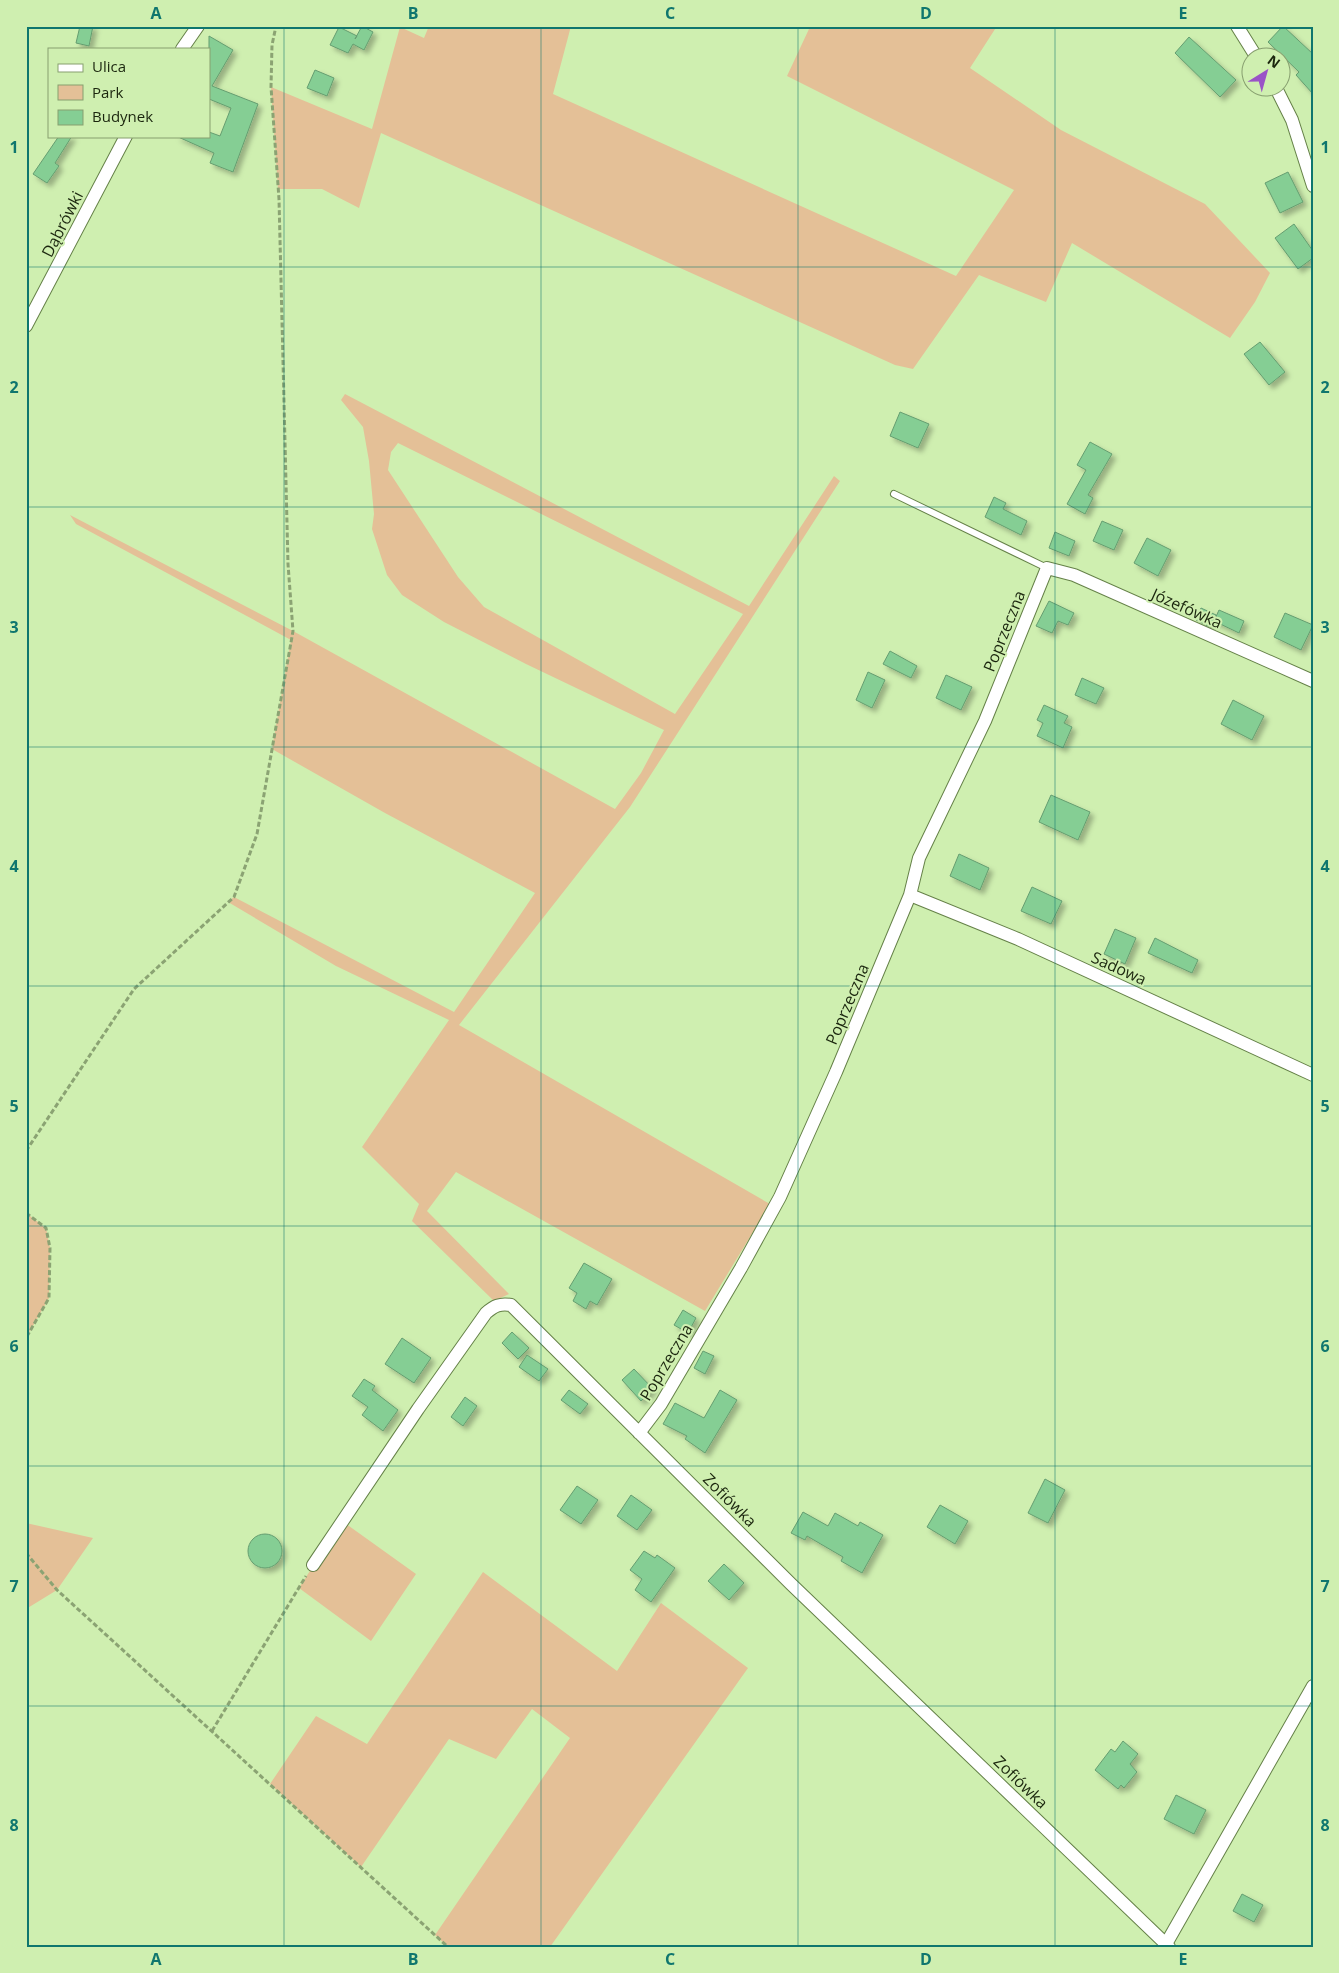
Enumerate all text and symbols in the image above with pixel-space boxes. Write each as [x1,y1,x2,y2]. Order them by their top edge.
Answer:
text: A [150,2,162,24]
text: B [408,2,418,24]
text: C [665,2,675,24]
text: D [920,2,932,24]
text: E [1179,2,1188,24]
legend [48,48,210,138]
north arrow [1242,48,1292,98]
text: N [1264,50,1284,72]
text: Ulica [92,56,126,76]
text: Park [92,82,123,102]
text: Budynek [92,106,153,126]
text: 1 [9,136,19,158]
text: 1 [1320,136,1330,158]
street label: Dąbrówki [36,187,88,261]
text: 2 [9,376,19,398]
text: 2 [1320,376,1330,398]
street label: Józefówka [1146,582,1226,633]
street label: Poprzeczna [978,587,1030,675]
text: 3 [9,616,19,638]
text: 3 [1320,616,1330,638]
text: 4 [9,855,19,877]
text: 4 [1320,855,1330,877]
street label: Sadowa [1088,946,1150,990]
street label: Poprzeczna [820,960,874,1048]
text: 5 [9,1095,19,1117]
text: 5 [1320,1095,1330,1117]
street label: Poprzeczna [634,1320,698,1404]
text: 6 [9,1335,19,1357]
text: 6 [1320,1335,1330,1357]
street label: Zofiówka [698,1468,762,1532]
text: 7 [9,1575,19,1597]
text: 7 [1320,1575,1330,1597]
street label: Zofiówka [989,1751,1053,1813]
text: 8 [9,1814,19,1836]
text: 8 [1320,1814,1330,1836]
text: A [150,1948,162,1970]
text: B [408,1948,418,1970]
text: C [665,1948,675,1970]
text: D [920,1948,932,1970]
text: E [1179,1948,1188,1970]

